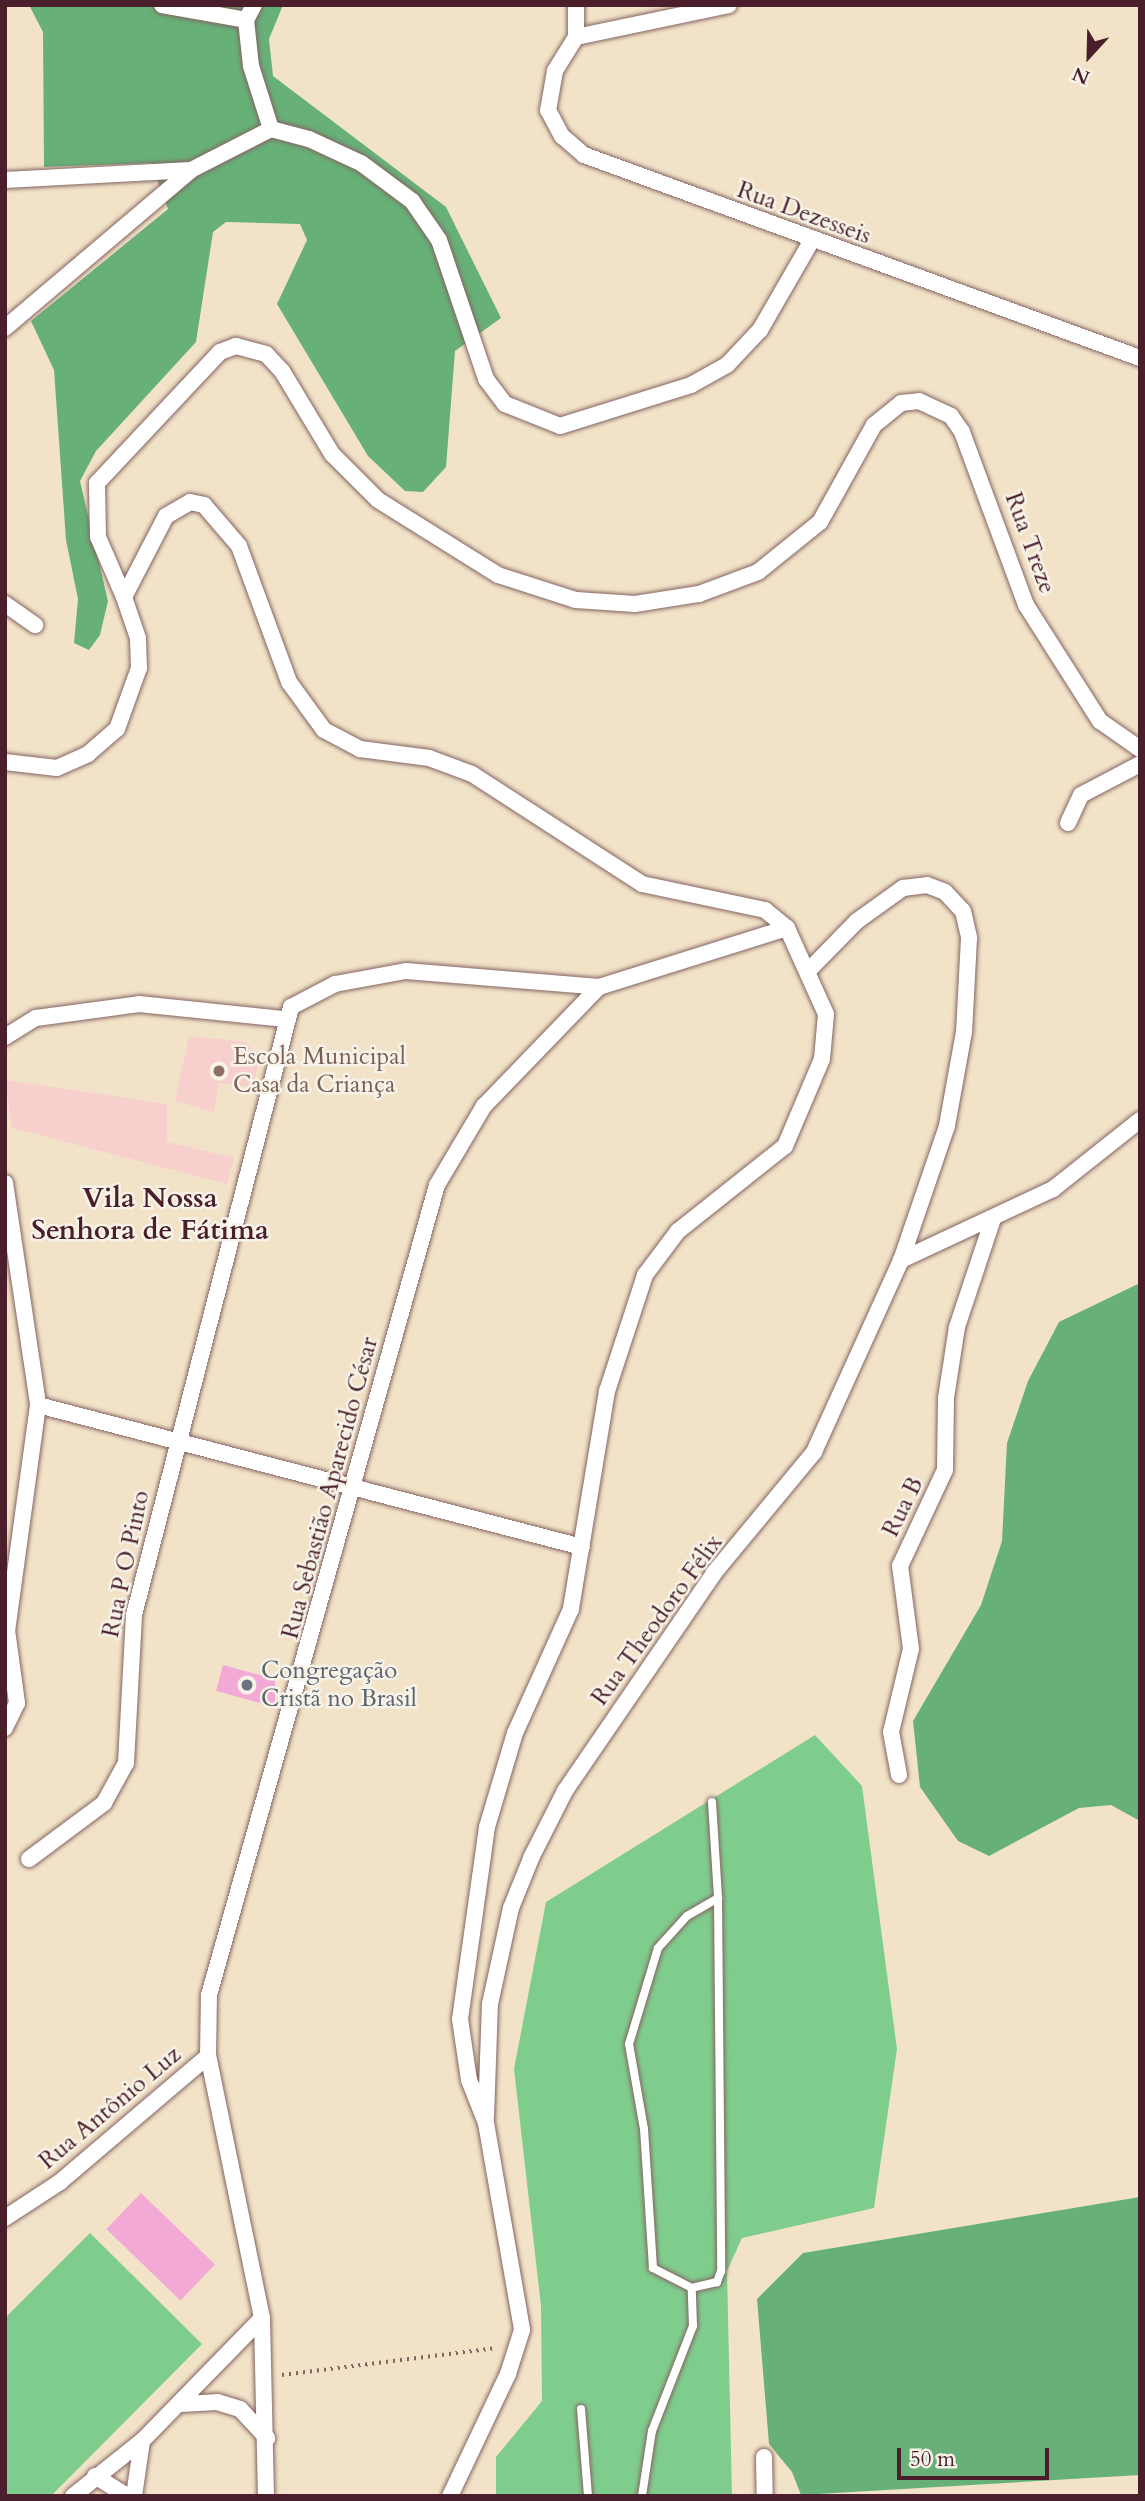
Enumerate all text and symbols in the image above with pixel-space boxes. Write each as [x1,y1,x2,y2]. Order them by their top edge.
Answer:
north arrow [1054,21,1124,91]
text: N [1069,60,1094,91]
street label: Rua Dezesseis [733,175,875,251]
street label: Rua Treze [998,489,1062,597]
place label: Escola Municipal Casa da Criança [233,1043,406,1099]
marker: Escola Municipal Casa da Criança [211,1063,227,1079]
district label: Vila Nossa Senhora de Fátima [31,1181,269,1247]
street label: Rua Sebastião Aparecido César [276,1334,384,1642]
street label: Rua B [876,1472,930,1542]
street label: Rua P O Pinto [96,1488,156,1640]
street label: Rua Theodoro Félix [585,1529,729,1711]
place label: Congregação Cristã no Brasil [261,1657,417,1713]
marker: Congregação Cristã no Brasil [239,1677,255,1693]
street label: Rua Antônio Luz [33,2040,187,2176]
scale bar [900,2434,1052,2478]
text: 50 m [910,2445,955,2474]

